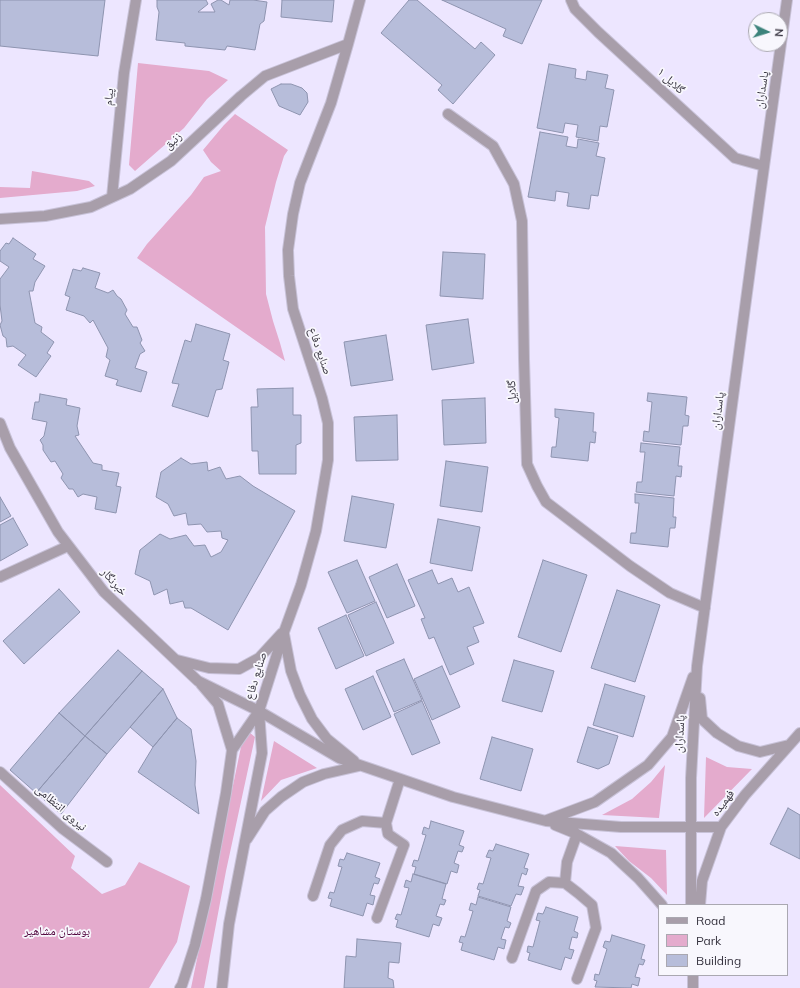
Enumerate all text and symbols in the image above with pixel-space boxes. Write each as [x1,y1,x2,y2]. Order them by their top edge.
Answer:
north arrow [748,12,788,52]
text: N [772,28,786,37]
street label: گلایل ۱ [654,65,688,97]
street label: پاسداران [752,70,772,110]
street label: پیام [101,88,117,106]
street label: زنبق [161,129,185,153]
street label: صنایع دفاع [305,325,335,377]
street label: گلایل [504,380,520,404]
street label: پاسداران [709,391,727,431]
street label: خبرنگار [98,565,130,599]
street label: صنایع دفاع [242,650,270,702]
street label: پاسداران [672,715,688,753]
street label: نیروی انتظامی [32,782,90,834]
street label: فهمیده [708,787,738,819]
legend [658,904,788,976]
text: Road [696,913,725,928]
park label: بوستان مشاهیر [24,924,90,938]
text: Park [696,933,721,948]
text: Building [696,953,741,968]

